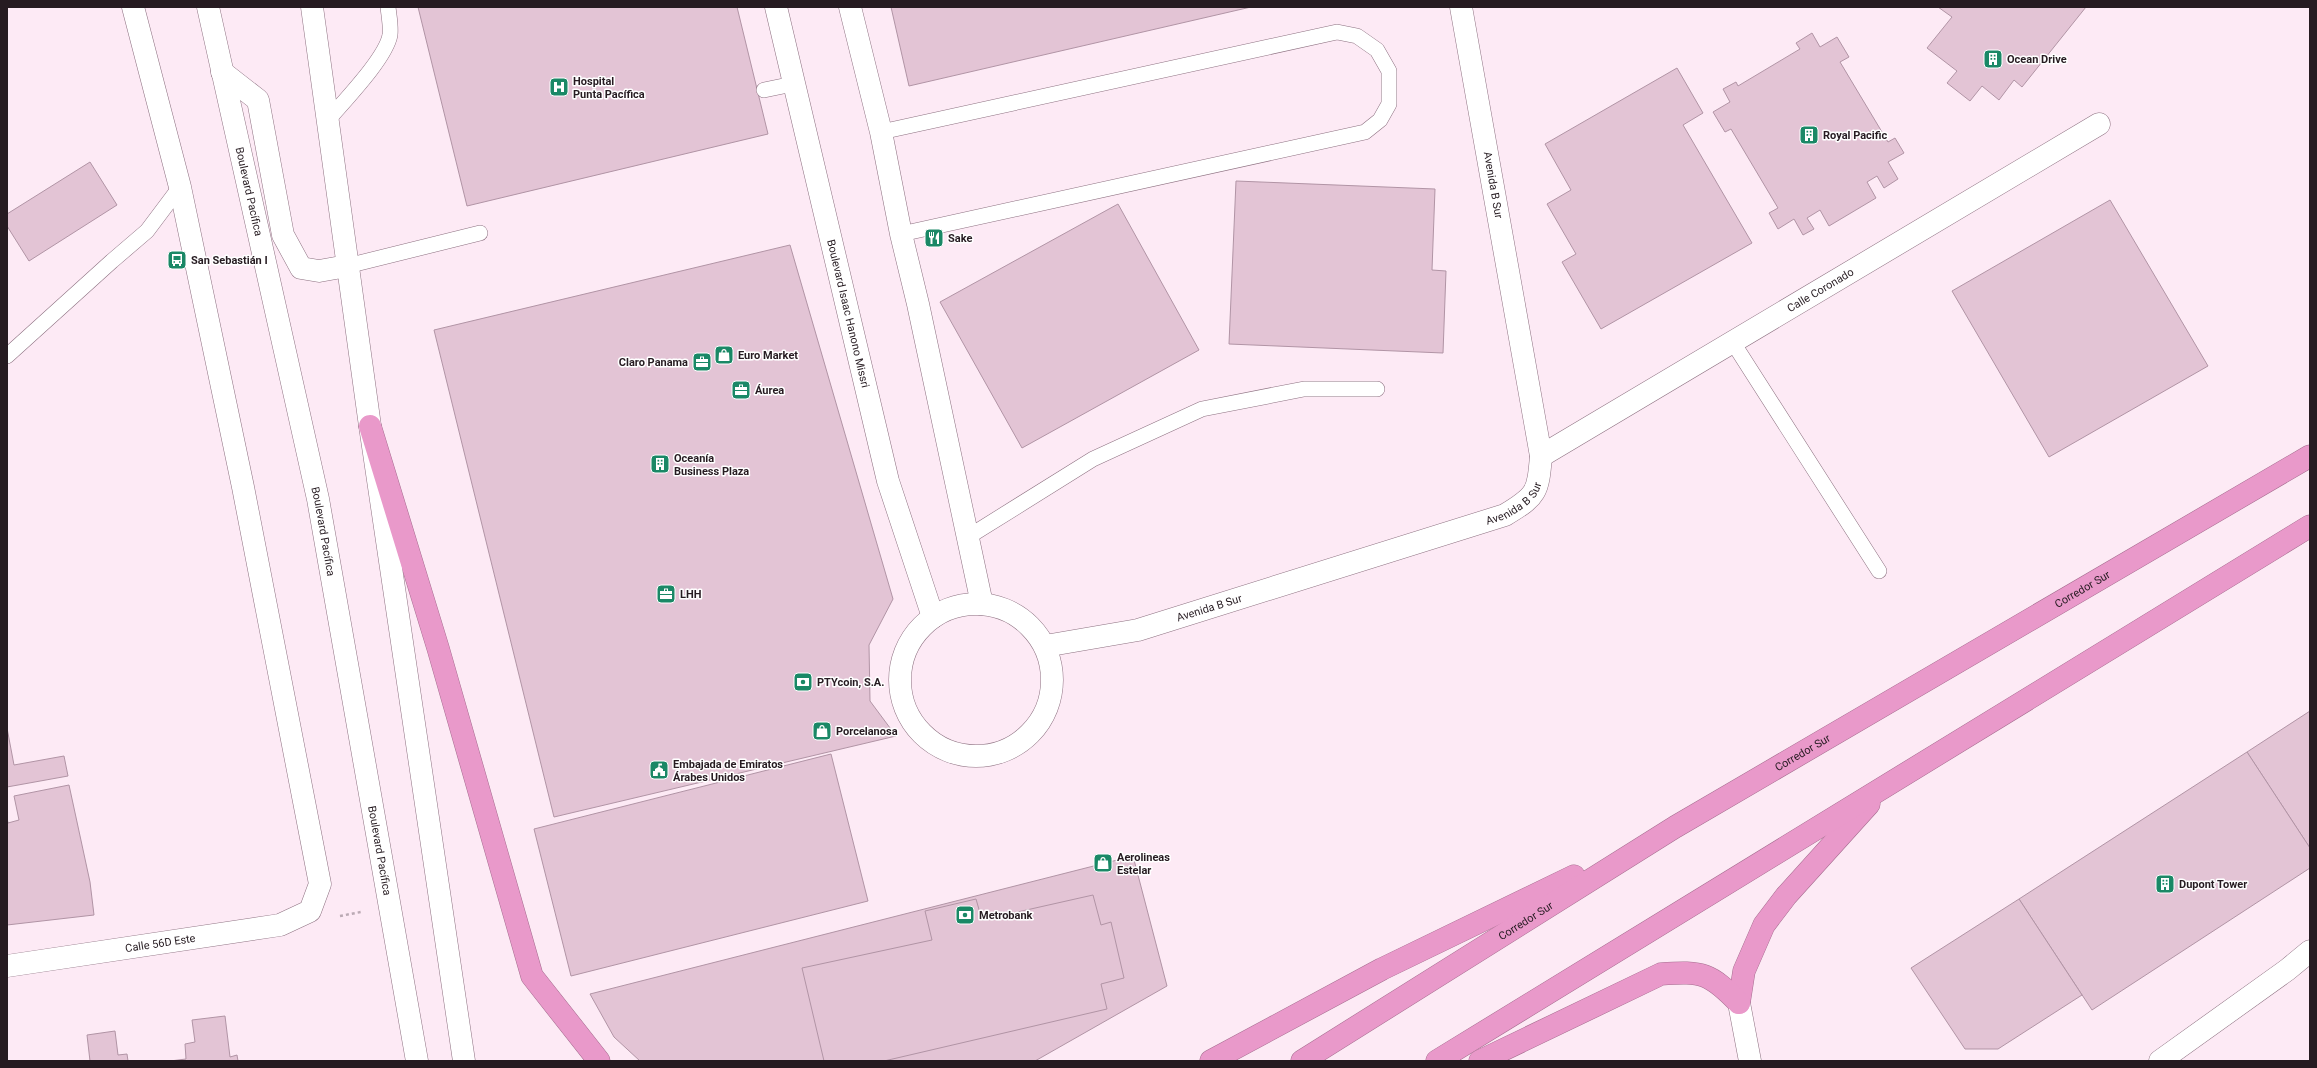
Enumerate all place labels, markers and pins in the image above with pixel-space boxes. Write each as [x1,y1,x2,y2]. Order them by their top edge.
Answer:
building icon: Ocean Drive [1982,48,2004,70]
place label: Ocean Drive [2007,53,2067,66]
place label: Hospital Punta Pacífica [573,75,645,101]
hospital icon: Hospital Punta Pacífica [548,76,570,98]
building icon: Royal Pacific [1798,124,1820,146]
place label: Royal Pacific [1823,129,1887,142]
restaurant icon: Sake [923,227,945,249]
place label: Sake [948,232,972,245]
bus stop icon: San Sebastián I [166,249,188,271]
place label: San Sebastián I [191,254,268,267]
shop icon: Euro Market [713,344,735,366]
place label: Euro Market [738,349,798,362]
office icon: Claro Panama [691,351,713,373]
place label: Claro Panama [619,356,688,369]
office icon: Áurea [730,379,752,401]
place label: Áurea [755,384,784,397]
place label: Oceanía Business Plaza [674,452,749,478]
building icon: Oceanía Business Plaza [649,453,671,475]
office icon: LHH [655,583,677,605]
place label: LHH [680,588,702,601]
bank icon: PTYcoin, S.A. [792,671,814,693]
place label: PTYcoin, S.A. [817,676,884,689]
shop icon: Porcelanosa [811,720,833,742]
place label: Porcelanosa [836,725,898,738]
place label: Embajada de Emiratos Árabes Unidos [673,758,783,784]
public building icon: Embajada de Emiratos Árabes Unidos [648,759,670,781]
place label: Aerolineas Estelar [1117,851,1170,877]
shop icon: Aerolineas Estelar [1092,852,1114,874]
building icon: Dupont Tower [2154,873,2176,895]
place label: Dupont Tower [2179,878,2247,891]
bank icon: Metrobank [954,904,976,926]
place label: Metrobank [979,909,1033,922]

